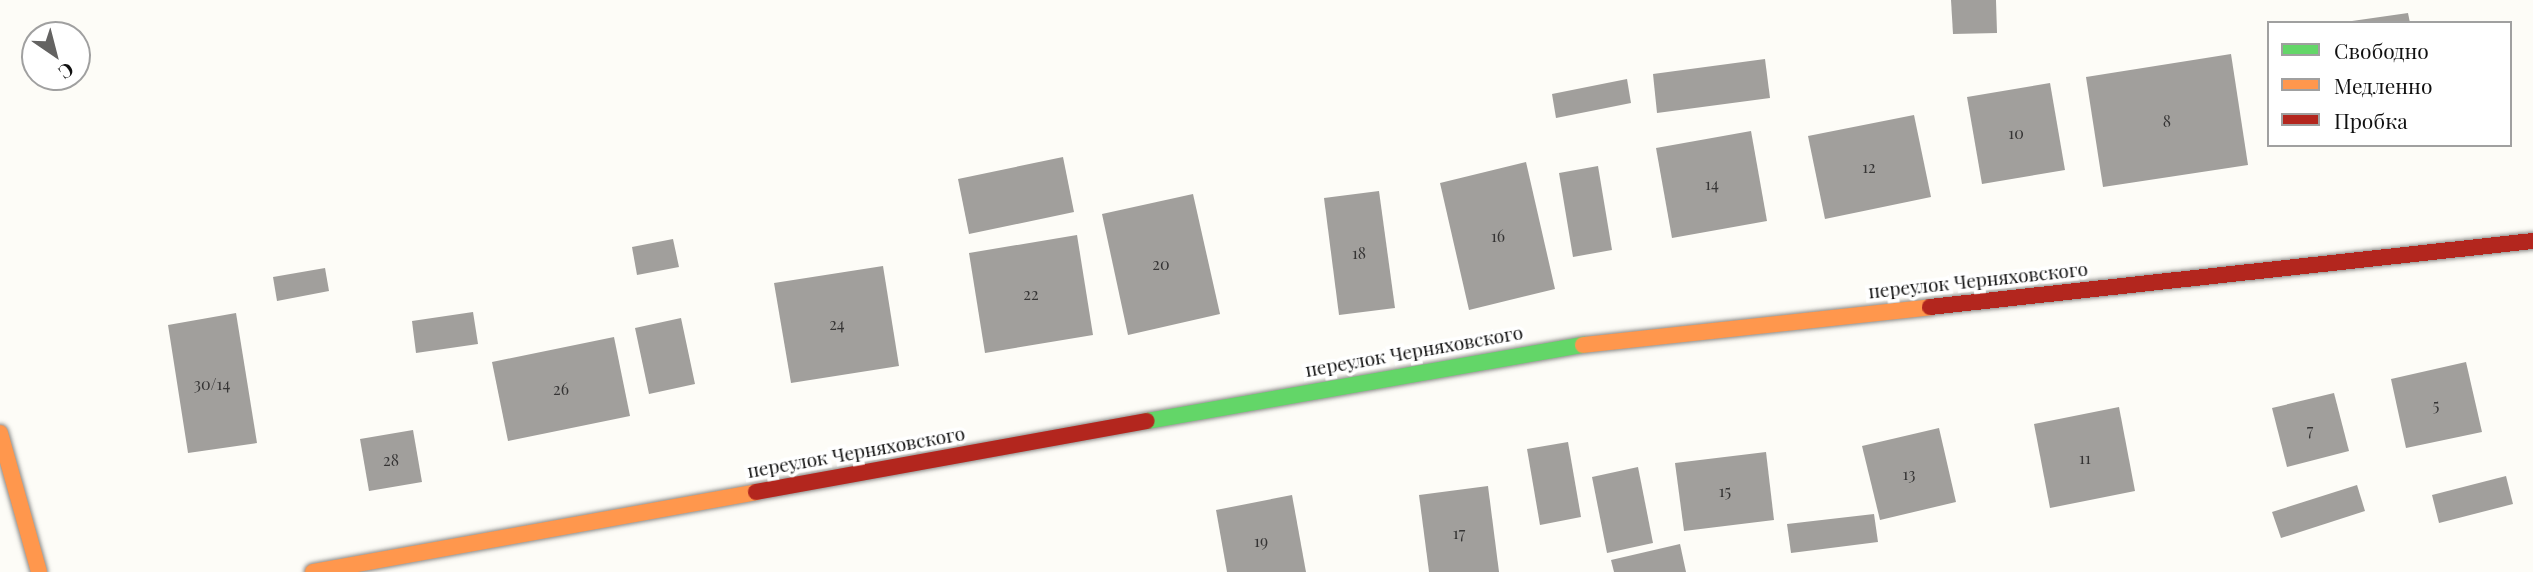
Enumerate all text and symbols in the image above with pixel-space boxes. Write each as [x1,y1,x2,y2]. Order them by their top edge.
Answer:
north arrow [21,21,91,91]
legend [2267,21,2512,147]
text: Свободно [2334,36,2429,64]
text: С [54,57,80,86]
text: Медленно [2334,71,2432,99]
text: Пробка [2334,106,2408,134]
house number: 8 [2163,111,2171,131]
house number: 10 [2008,123,2024,143]
house number: 12 [1862,157,1876,177]
house number: 14 [1705,174,1719,194]
house number: 16 [1491,226,1505,246]
house number: 18 [1352,243,1366,263]
house number: 20 [1152,254,1170,274]
street label: переулок Черняховского [1867,257,2089,303]
house number: 22 [1023,284,1039,304]
house number: 24 [829,314,845,334]
street label: переулок Черняховского [1303,321,1525,381]
house number: 30/14 [194,374,230,394]
house number: 26 [553,379,569,399]
house number: 5 [2433,395,2439,415]
house number: 7 [2307,420,2313,440]
street label: переулок Черняховского [745,422,967,482]
house number: 11 [2079,448,2091,468]
house number: 28 [383,450,399,470]
house number: 13 [1903,464,1915,484]
house number: 15 [1719,481,1731,501]
house number: 17 [1453,523,1465,543]
house number: 19 [1254,531,1268,551]

